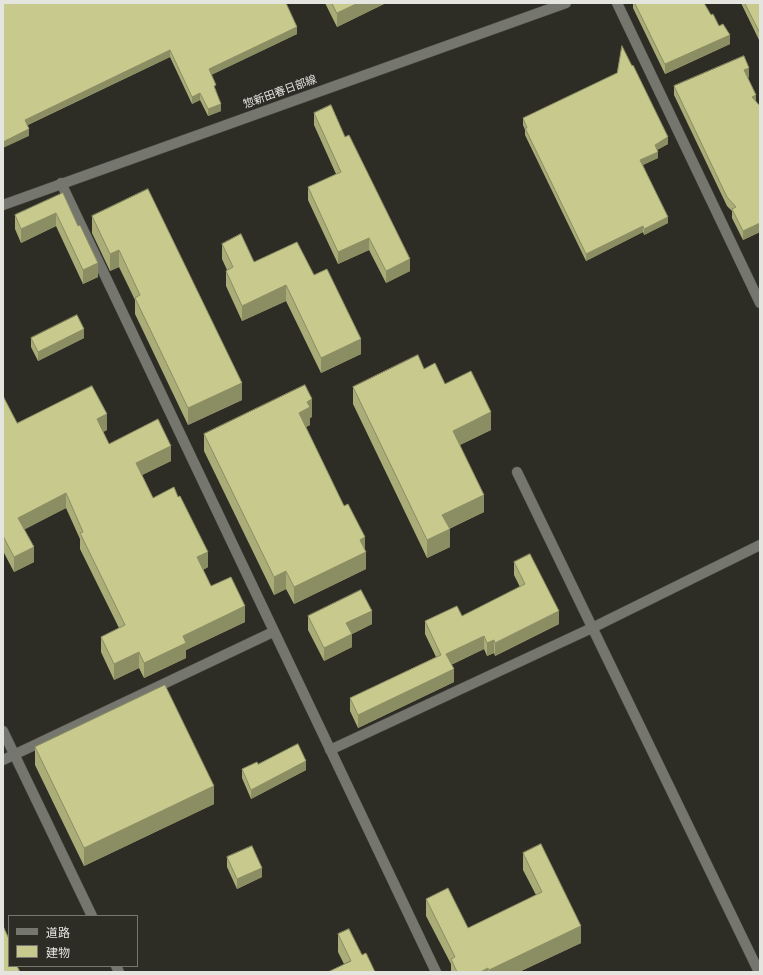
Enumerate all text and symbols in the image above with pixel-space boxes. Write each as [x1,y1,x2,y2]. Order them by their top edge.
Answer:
street label: 惣新田春日部線 [242,73,318,111]
legend [8,915,138,967]
text: 道路 [46,926,70,940]
text: 建物 [46,946,70,960]

